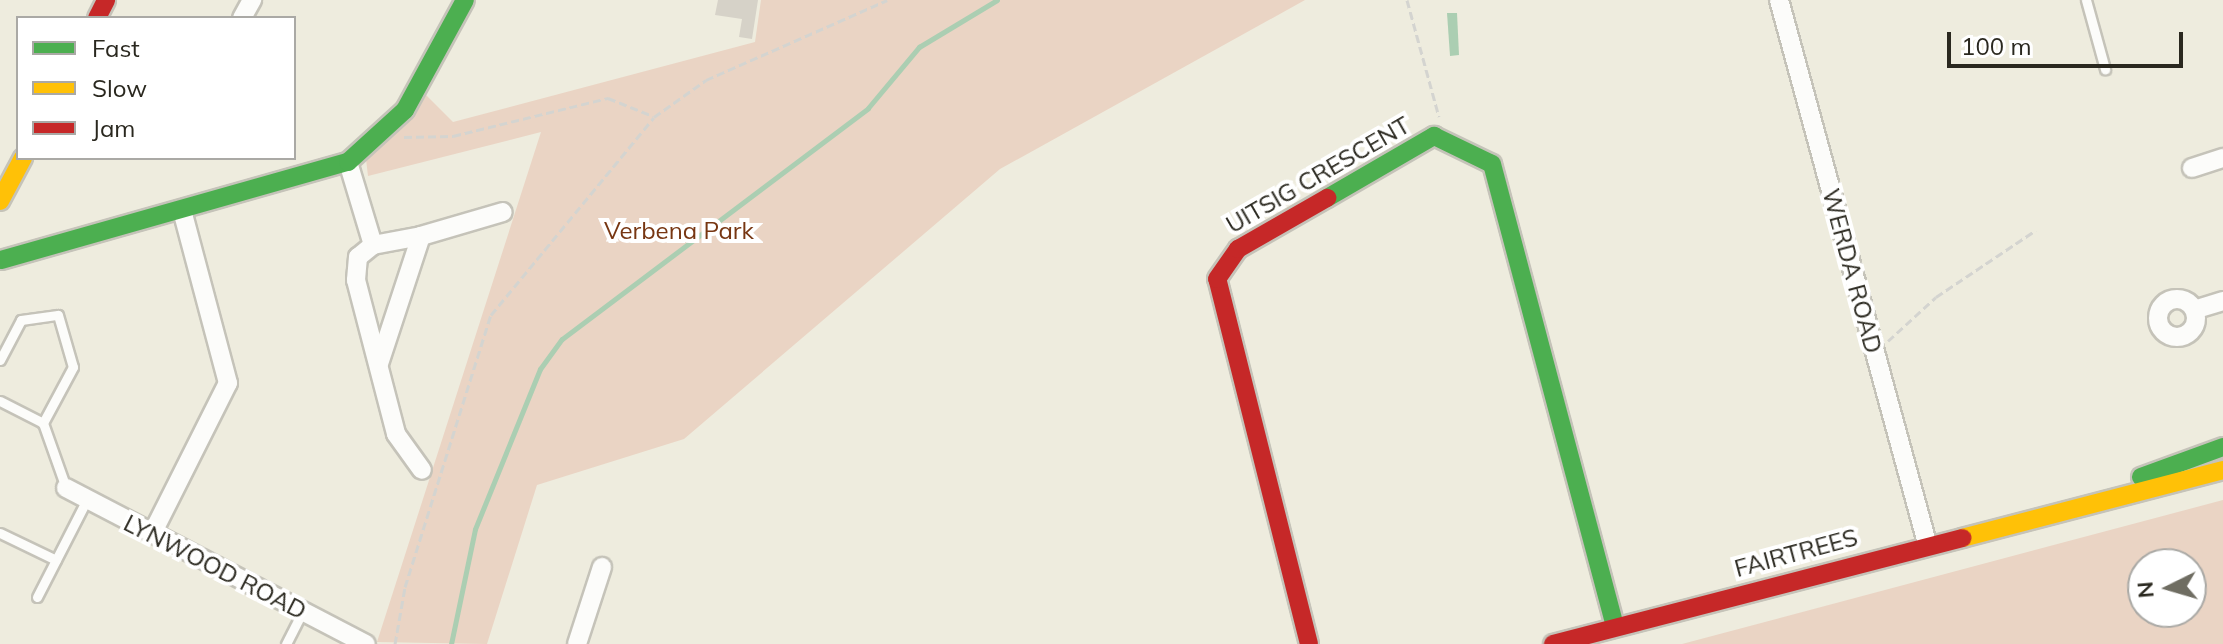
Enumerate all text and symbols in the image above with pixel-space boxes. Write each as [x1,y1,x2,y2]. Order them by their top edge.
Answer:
legend [16,16,296,160]
scale bar [1951,16,2187,66]
text: 100 m [1961,31,2032,61]
text: Fast [92,33,140,63]
text: Slow [92,73,147,103]
street label: UITSIG CRESCENT [1221,111,1415,239]
text: Jam [92,113,135,143]
street label: WERDA ROAD [1816,186,1888,356]
park label: Verbena Park [604,217,754,245]
street label: LYNWOOD ROAD [119,509,311,625]
street label: FAIRTREES [1731,523,1861,583]
north arrow [2127,548,2207,628]
text: N [2130,580,2160,599]

